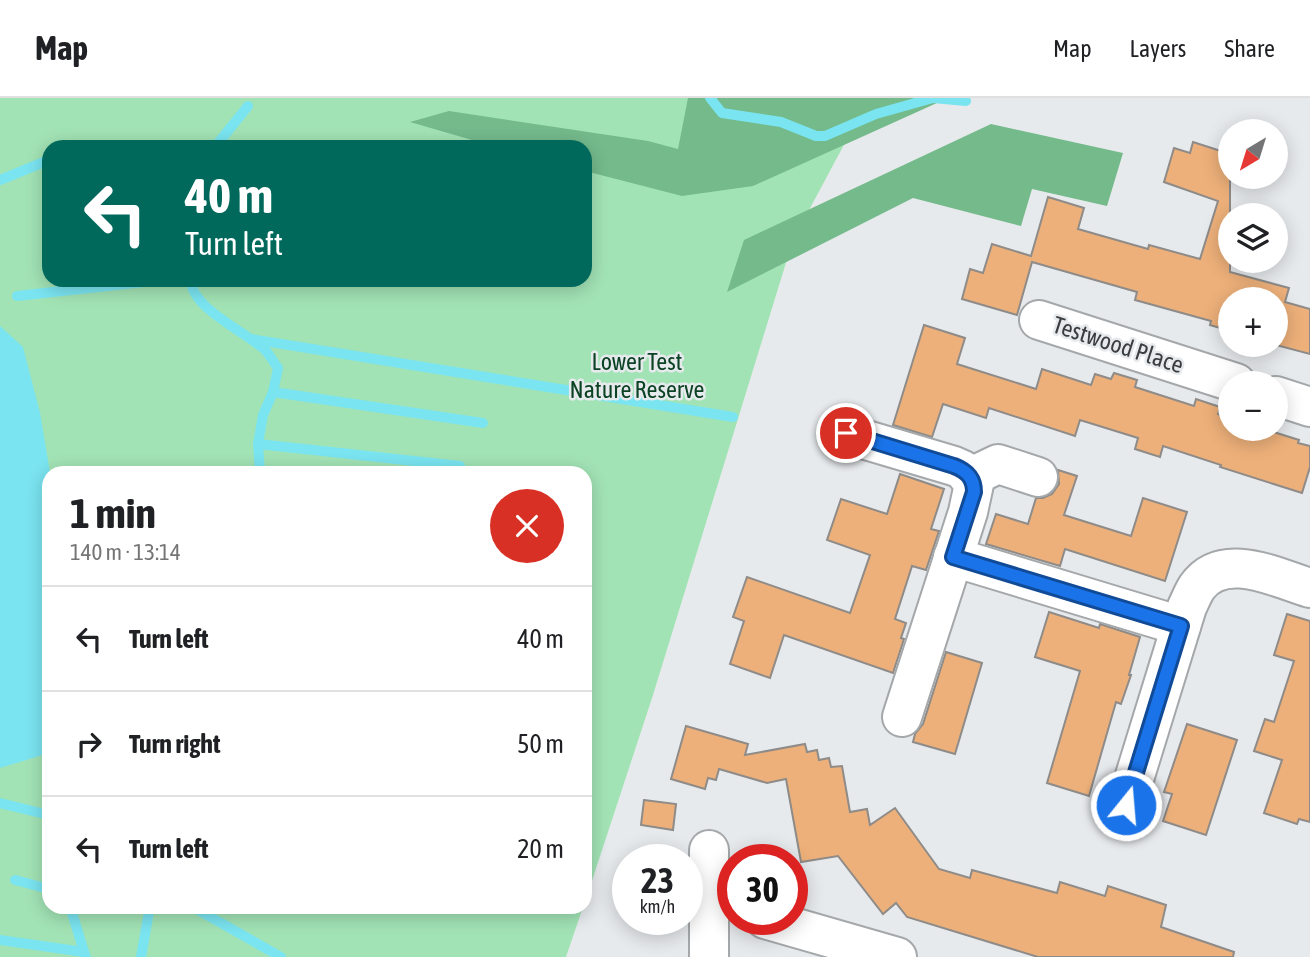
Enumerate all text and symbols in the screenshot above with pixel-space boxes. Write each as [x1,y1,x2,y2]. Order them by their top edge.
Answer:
text: Map [35,29,88,67]
text: Map [1053,35,1092,62]
text: Layers [1130,35,1186,62]
text: Share [1224,35,1275,62]
north arrow [1218,119,1288,189]
map controls [1218,119,1288,441]
text: 40 m [185,167,273,223]
icon: left [70,168,161,259]
button: layers [1218,203,1288,273]
text: Turn left [185,225,283,262]
button: + [1218,287,1288,357]
street label: Testwood Place [1049,311,1187,378]
park label: Lower Test Nature Reserve [570,348,704,403]
button: − [1218,371,1288,441]
pin [816,403,876,463]
icon: arrive [827,414,865,452]
text: 1 min [70,489,156,537]
button: close [490,489,564,563]
text: 140 m · 13:14 [70,539,181,565]
icon: left [70,620,108,658]
text: Turn left [129,624,209,654]
text: 40 m [517,624,564,654]
icon: right [70,725,108,763]
text: Turn right [129,729,220,759]
text: 50 m [517,729,564,759]
position arrow [1089,768,1163,842]
icon: left [70,830,108,868]
text: Turn left [129,834,209,864]
text: 20 m [517,834,564,864]
speed limit sign: 30 [717,844,808,935]
text: 23 [641,860,674,900]
text: km/h [640,896,675,917]

